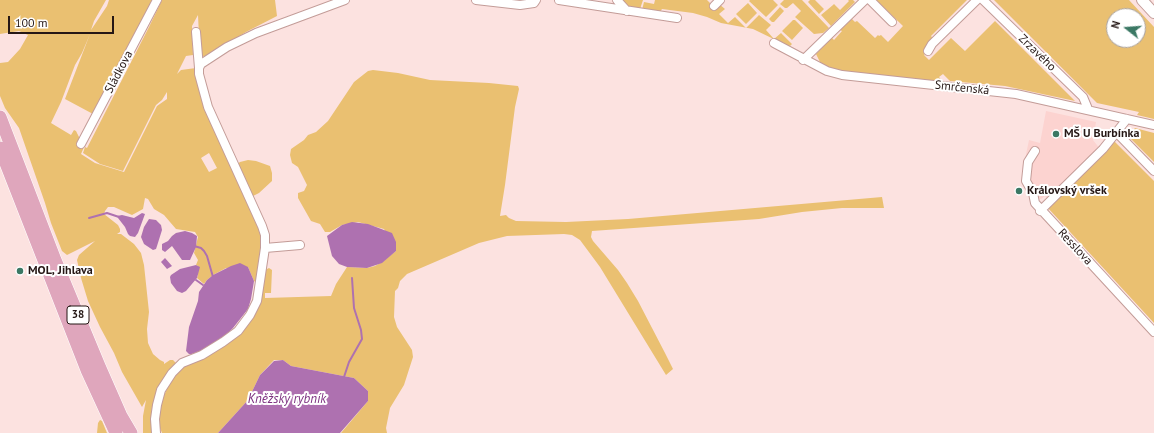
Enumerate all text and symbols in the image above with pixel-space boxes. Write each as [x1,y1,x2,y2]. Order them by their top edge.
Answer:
scale bar [10,8,116,34]
north arrow [1106,8,1146,48]
text: 100 m [15,15,48,30]
text: N [1108,19,1123,30]
street label: Zrzavého [1015,32,1059,74]
street label: Sládkova [102,48,136,96]
street label: Smrčenská [934,78,990,98]
place label: MŠ U Burbínka [1064,127,1139,141]
marker: MŠ U Burbínka [1051,129,1061,139]
place label: Královský vršek [1027,184,1107,198]
marker: Královský vršek [1014,186,1024,196]
street label: Resslova [1055,226,1095,268]
place label: MOL, Jihlava [28,264,93,278]
marker: MOL, Jihlava [15,266,25,276]
road number: 38 [67,306,89,324]
water label: Kněžský rybník [248,391,326,407]

